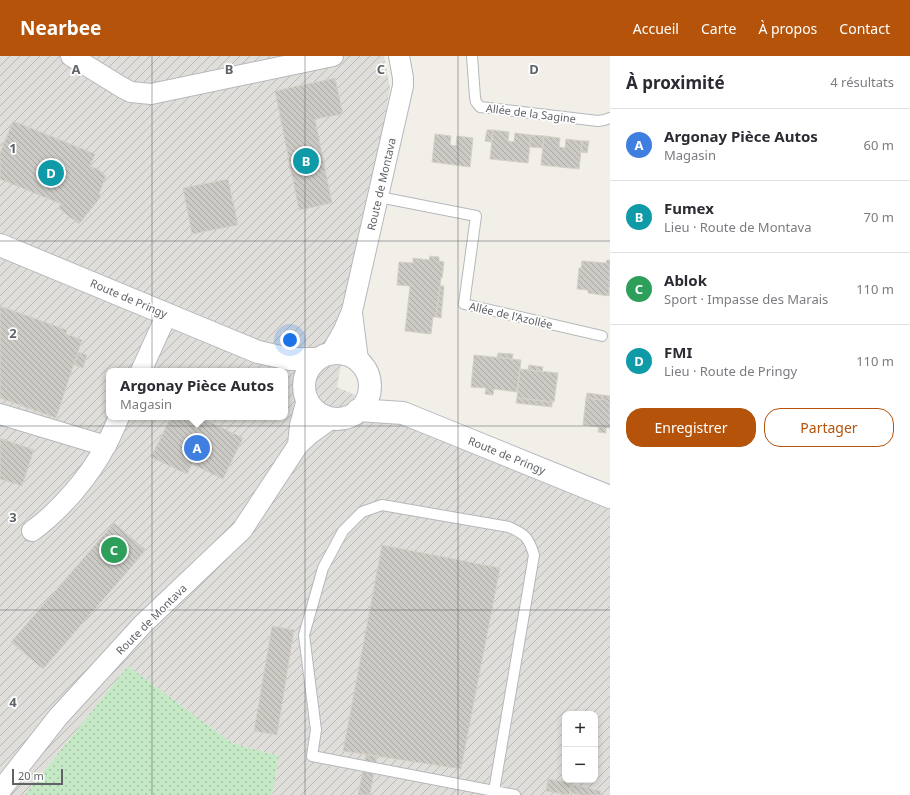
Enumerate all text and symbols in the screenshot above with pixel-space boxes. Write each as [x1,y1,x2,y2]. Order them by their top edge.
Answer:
text: Nearbee [20,15,101,41]
text: Accueil [633,19,679,38]
text: Carte [701,19,736,38]
text: À propos [758,19,817,38]
text: Contact [839,19,890,38]
text: A [72,60,81,78]
text: B [225,60,233,78]
text: C [377,60,385,78]
text: D [529,60,539,78]
text: À proximité [626,71,725,94]
text: 4 résultats [830,73,894,91]
street label: Allée de la Sagine [485,100,577,126]
text: Argonay Pièce Autos [664,126,818,146]
street label: Route de Montava [363,136,399,232]
text: A [635,136,644,154]
text: 60 m [864,136,894,154]
text: 1 [9,139,17,157]
pin: B [293,146,319,176]
text: Magasin [664,146,716,164]
pin: D [38,158,64,188]
text: Fumex [664,198,714,218]
text: B [635,208,643,226]
text: 70 m [864,208,894,226]
text: Lieu · Route de Montava [664,218,811,236]
text: Ablok [664,270,707,290]
street label: Route de Pringy [88,275,170,321]
text: C [635,280,643,298]
text: 110 m [856,280,894,298]
text: Sport · Impasse des Marais [664,290,828,308]
street label: Allée de l'Azollée [468,298,554,332]
text: 2 [9,324,17,342]
your location [280,330,300,350]
text: FMI [664,342,692,362]
text: D [634,352,644,370]
text: 110 m [856,352,894,370]
text: Lieu · Route de Pringy [664,362,797,380]
popup [106,368,288,420]
text: Argonay Pièce Autos [120,375,274,395]
text: Magasin [120,395,172,413]
button: Enregistrer [626,408,756,447]
button: Partager [764,408,894,447]
pin: A [184,433,210,463]
street label: Route de Pringy [466,433,548,478]
text: 3 [9,508,17,526]
pin: C [101,535,127,565]
street label: Route de Montava [112,580,190,658]
text: 4 [9,693,17,711]
map controls [562,711,598,783]
button: + [562,711,598,747]
button: − [562,747,598,783]
scale bar [12,767,63,786]
text: 20 m [18,768,44,783]

